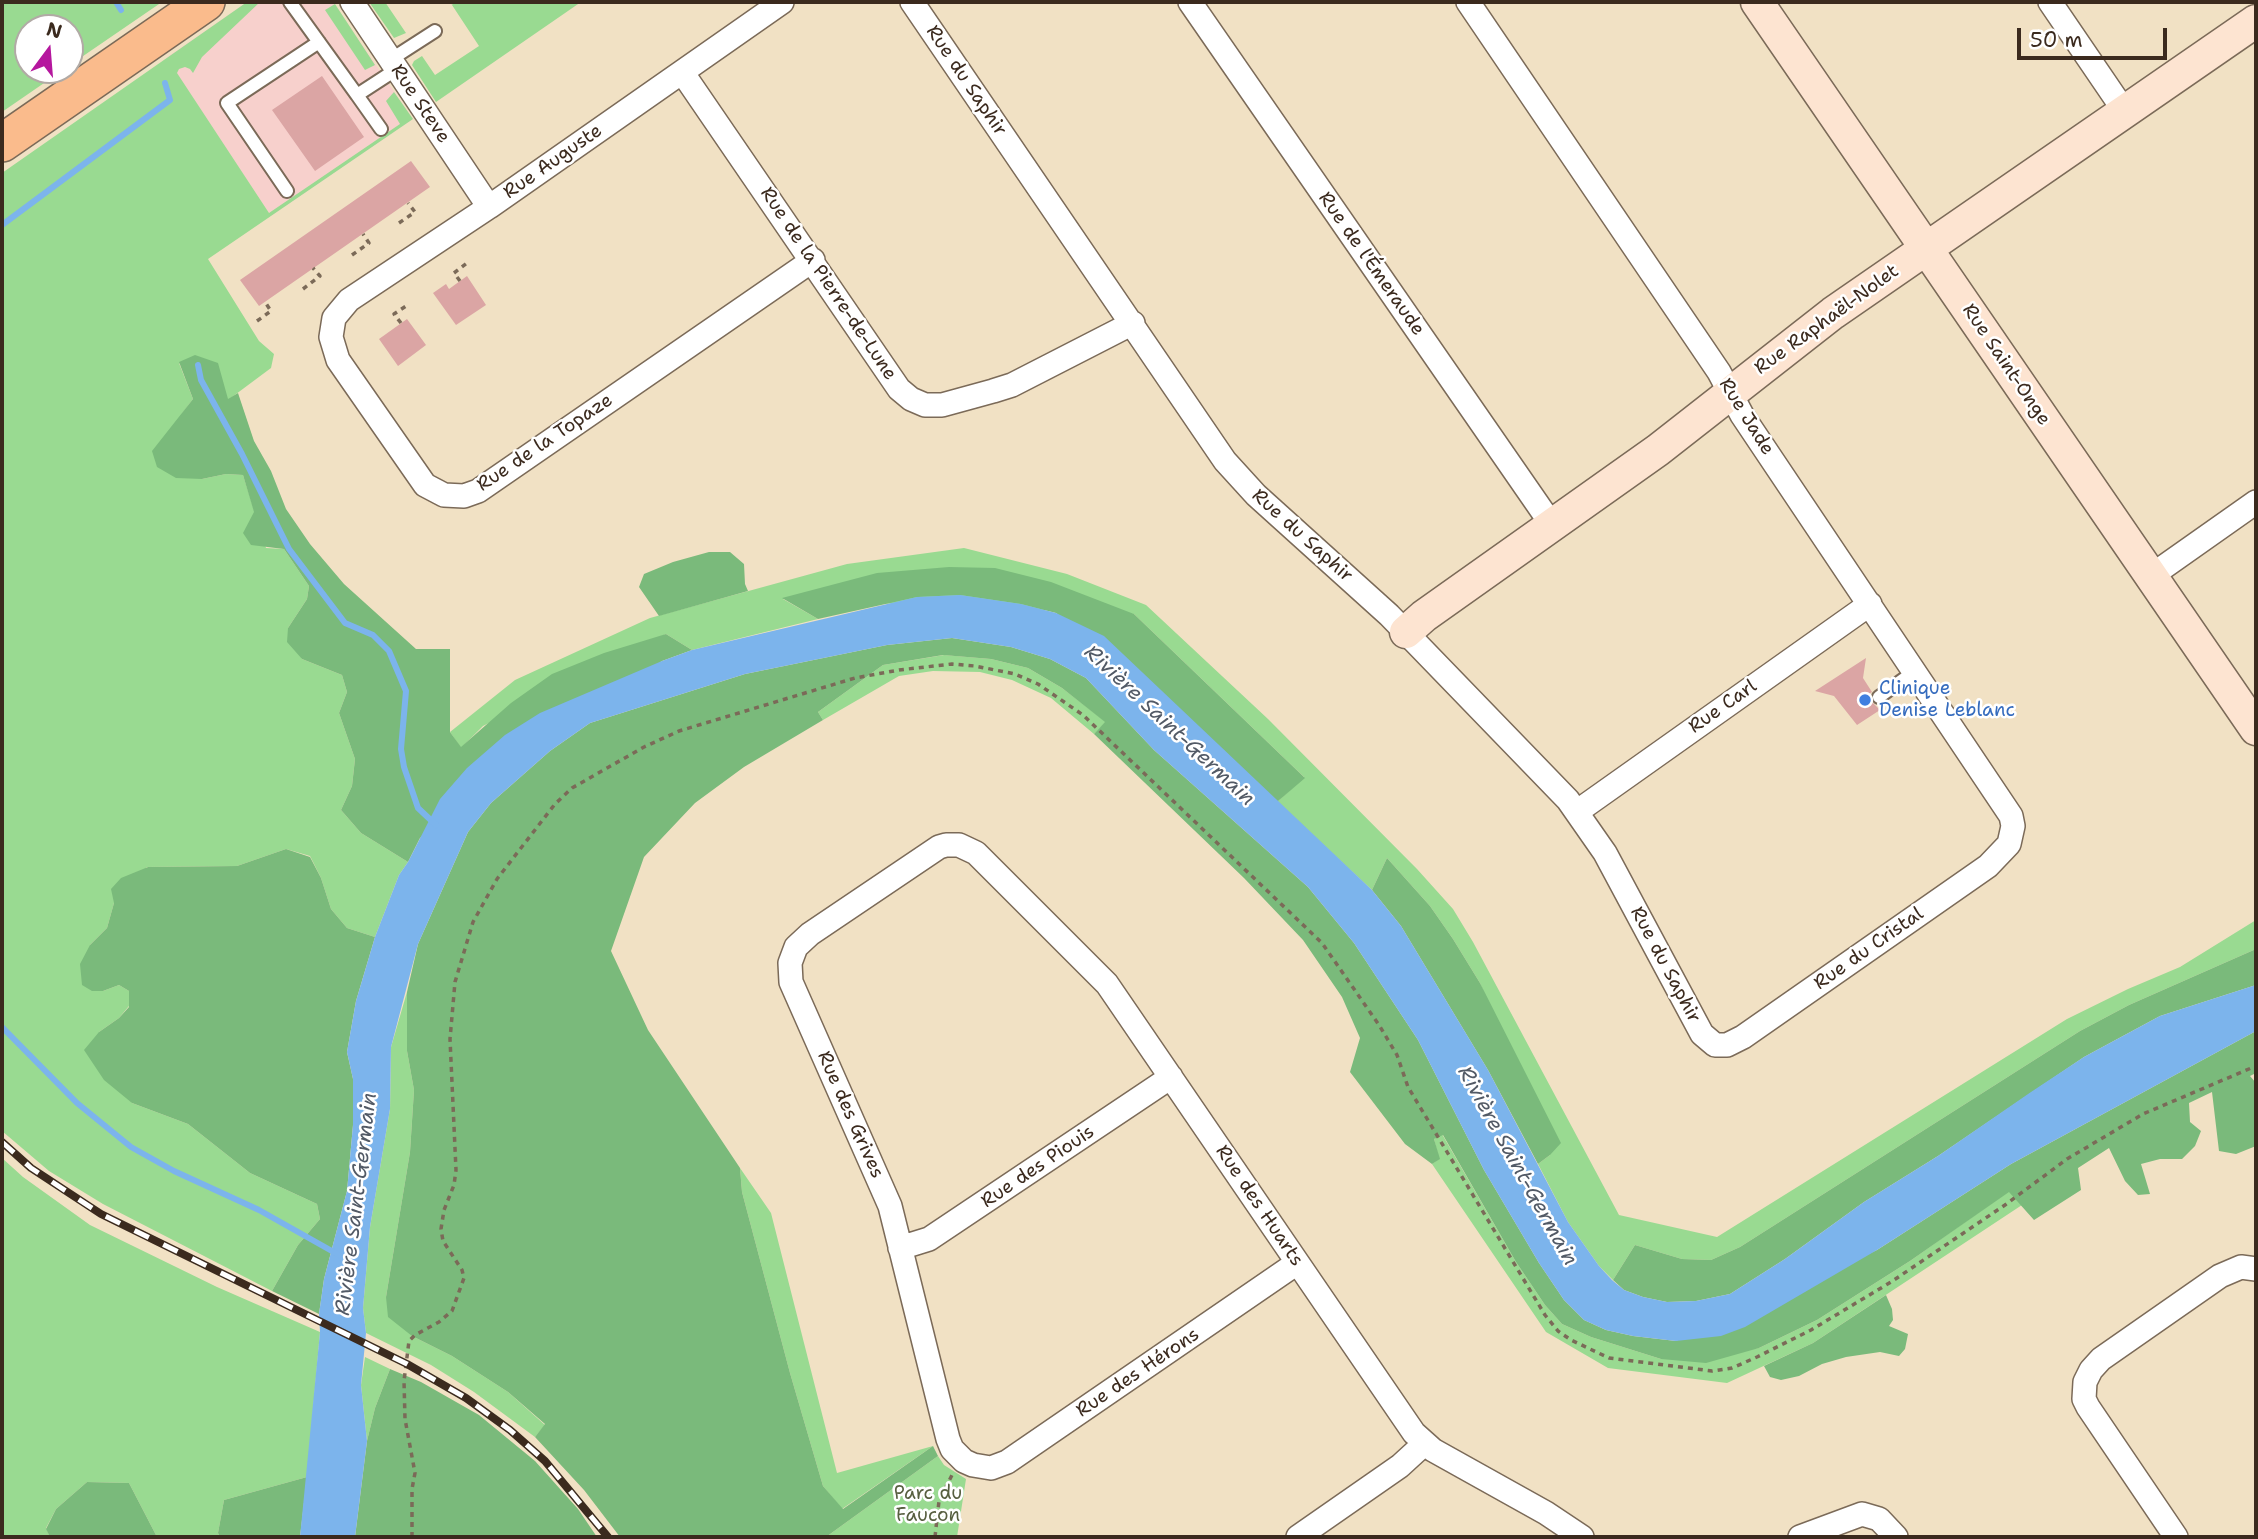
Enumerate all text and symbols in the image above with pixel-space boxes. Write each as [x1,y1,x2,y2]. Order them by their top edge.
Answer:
north arrow [14,14,84,84]
scale bar [2020,14,2170,58]
text: N [44,16,65,44]
street label: Rue du Saphir [921,21,1011,141]
text: 50 m [2030,26,2083,54]
street label: Rue Steve [385,60,455,148]
street label: Rue Auguste [499,120,607,204]
street label: Rue de la Pierre-de-Lune [755,183,901,385]
street label: Rue de l'Émeraude [1313,188,1429,340]
street label: Rue Raphaël-Nolet [1750,260,1904,380]
street label: Rue Saint-Onge [1957,300,2055,430]
street label: Rue Jade [1713,374,1779,460]
street label: Rue de la Topaze [473,389,617,497]
street label: Rue du Saphir [1247,485,1357,587]
water label: Rivière Saint-Germain [1078,640,1260,812]
street label: Rue Carl [1685,675,1761,739]
place label: Clinique Denise Leblanc [1879,678,2015,722]
marker: Clinique Denise Leblanc [1857,692,1873,708]
street label: Rue du Saphir [1625,903,1705,1027]
street label: Rue du Cristal [1810,903,1928,995]
street label: Rue des Grives [812,1048,888,1182]
water label: Rivière Saint-Germain [1452,1062,1582,1270]
water label: Rivière Saint-Germain [331,1091,383,1317]
street label: Rue des Piouis [977,1121,1099,1213]
street label: Rue des Huarts [1210,1141,1308,1271]
street label: Rue des Hérons [1072,1323,1204,1423]
park label: Parc du Faucon [894,1483,962,1527]

